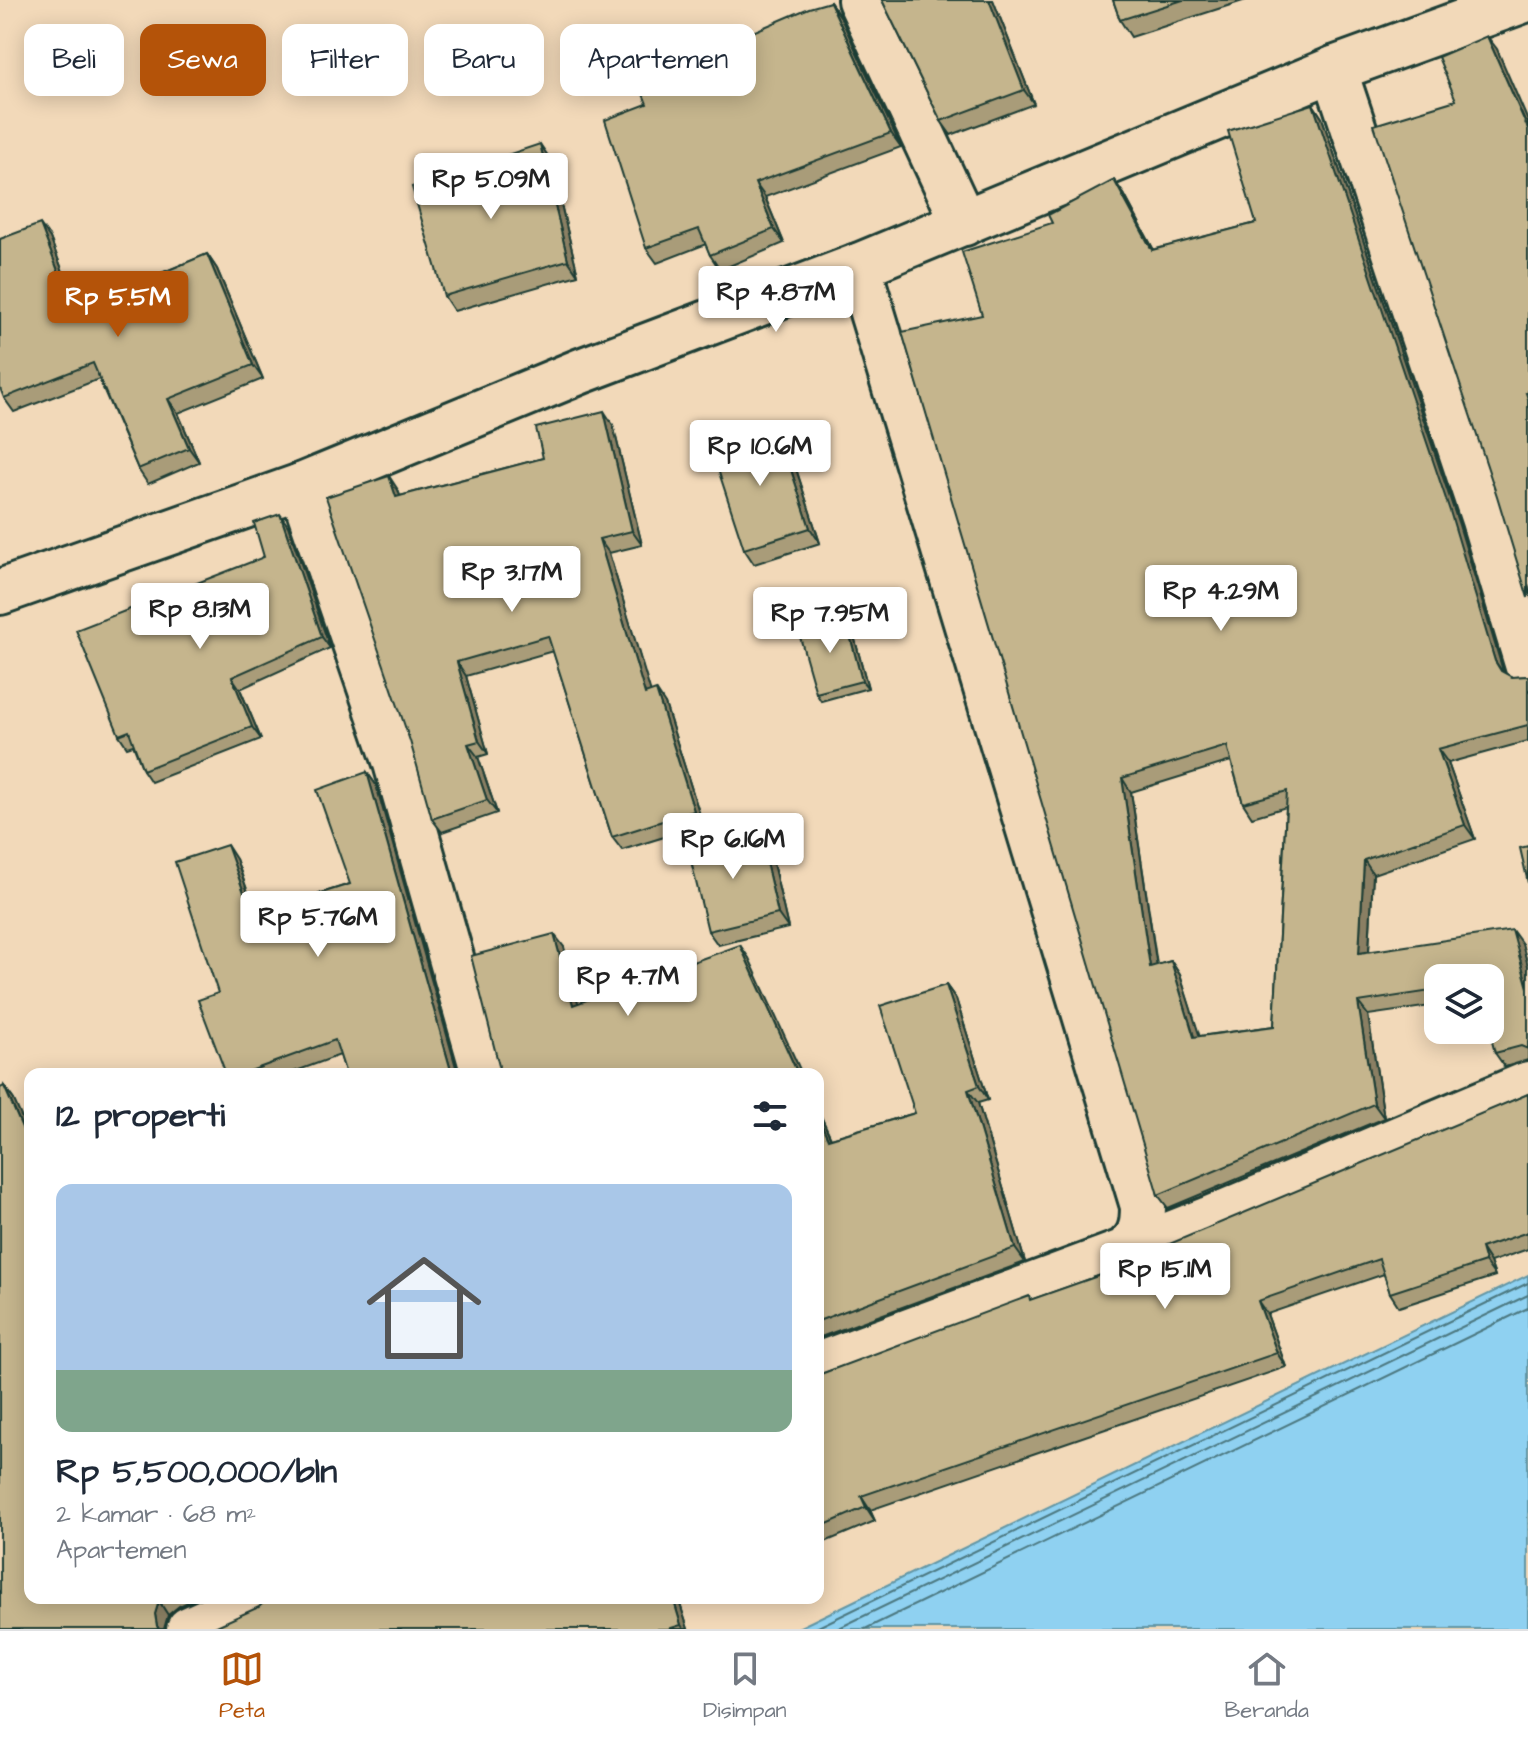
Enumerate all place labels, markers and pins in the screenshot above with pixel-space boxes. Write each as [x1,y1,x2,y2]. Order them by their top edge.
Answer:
pin: Rp 5.09M [408,153,574,221]
pin: Rp 4.87M [693,266,859,334]
pin: Rp 5.5M [44,271,192,339]
pin: Rp 10.6M [677,420,843,488]
pin: Rp 3.17M [429,546,595,614]
pin: Rp 4.29M [1138,565,1304,633]
pin: Rp 8.13M [117,583,283,651]
pin: Rp 7.95M [747,587,913,655]
pin: Rp 6.16M [650,813,816,881]
pin: Rp 5.76M [235,891,401,959]
pin: Rp 4.7M [554,950,702,1018]
pin: Rp 15.1M [1082,1243,1248,1311]

